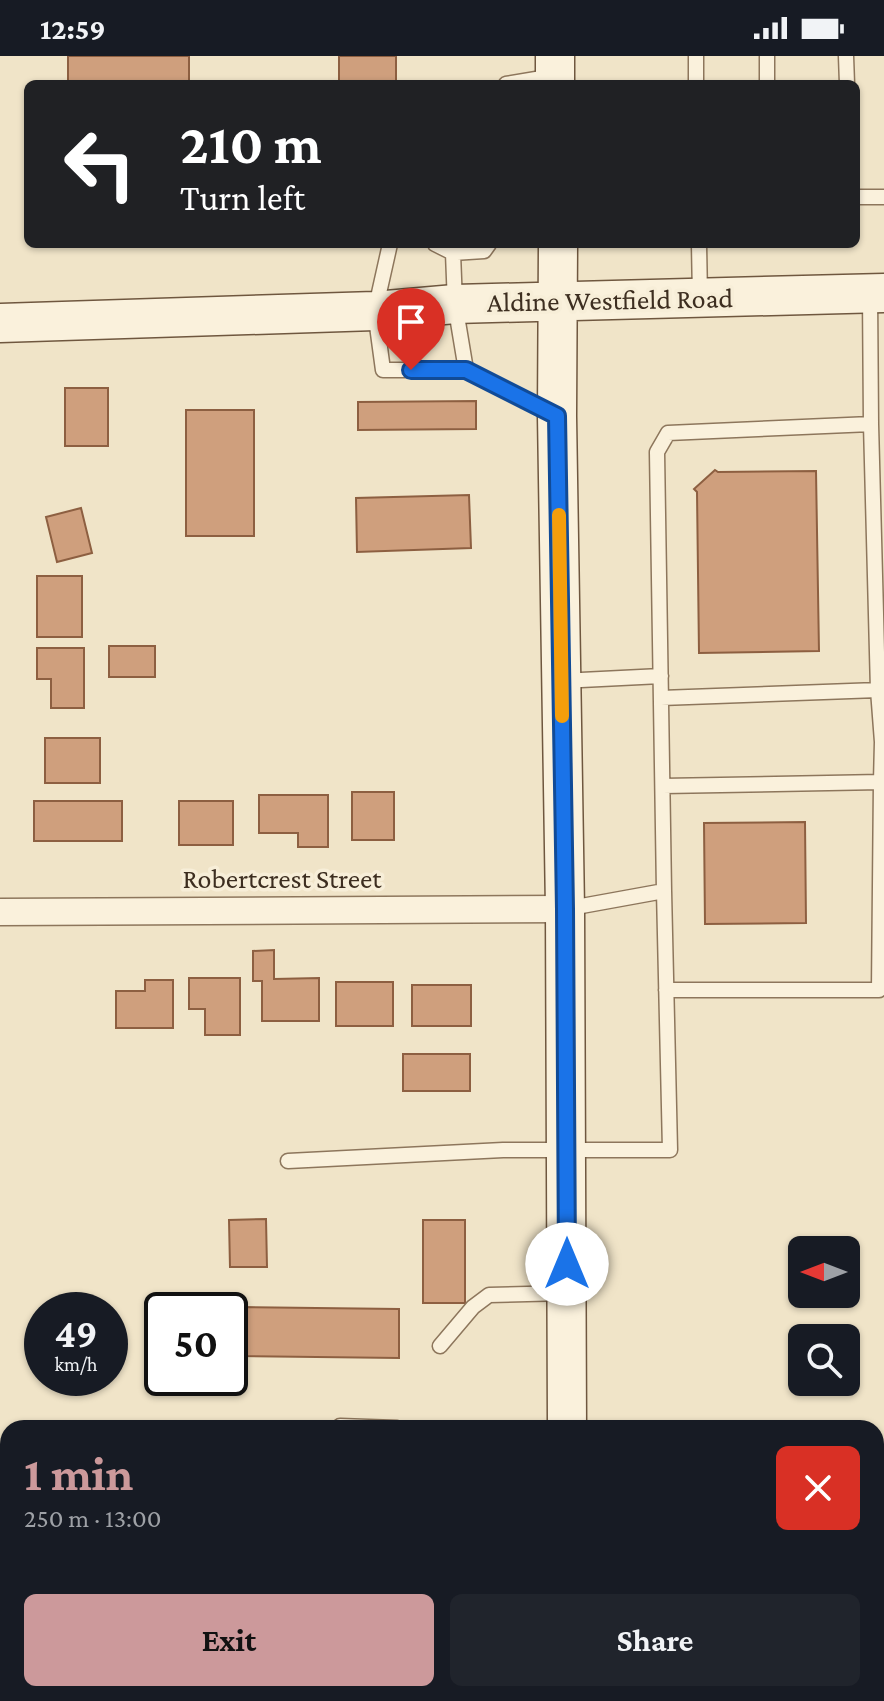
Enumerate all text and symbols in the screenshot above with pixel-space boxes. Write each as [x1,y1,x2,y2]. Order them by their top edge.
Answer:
text: 12:59 [40,12,106,45]
icon: left [48,112,152,216]
text: 210 m [180,113,322,175]
text: Turn left [180,178,305,218]
street label: Aldine Westfield Road [487,282,734,318]
pin [377,288,445,370]
icon: arrive [389,300,433,344]
street label: Robertcrest Street [182,863,382,894]
position arrow [525,1222,609,1306]
north arrow [788,1236,860,1308]
map controls [788,1236,860,1396]
speed limit sign: 50 [144,1292,248,1396]
text: 49 [54,1311,98,1356]
button: search [788,1324,860,1396]
text: km/h [54,1353,98,1375]
button: close [776,1446,860,1530]
text: 1 min [24,1447,133,1500]
text: 250 m · 13:00 [24,1504,161,1533]
button: Exit [24,1594,434,1686]
button: Share [450,1594,860,1686]

